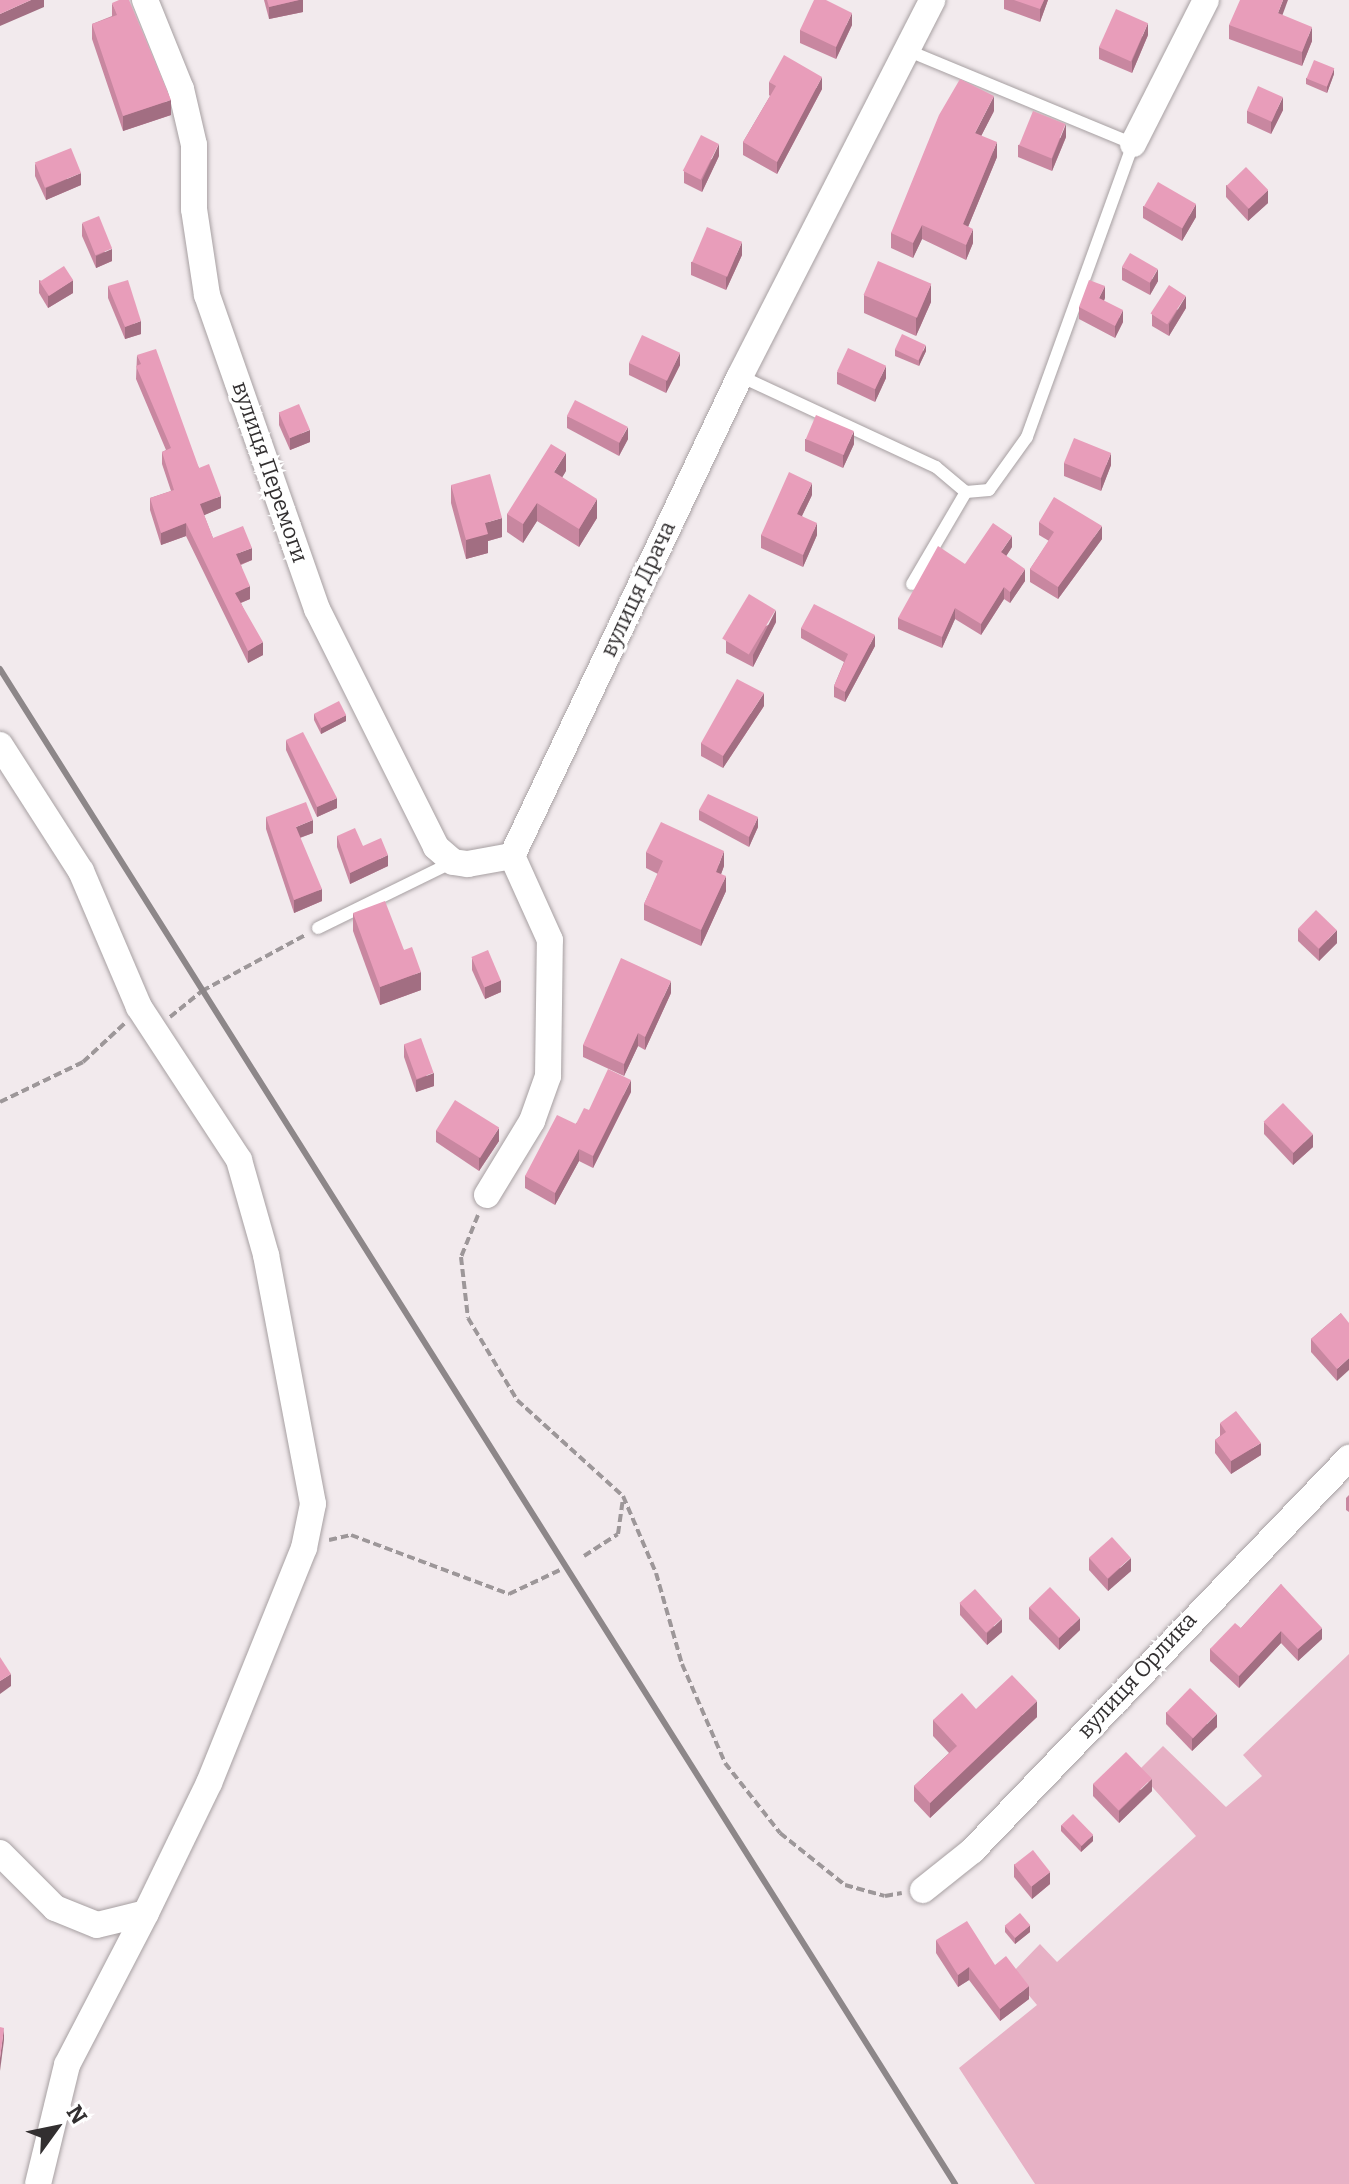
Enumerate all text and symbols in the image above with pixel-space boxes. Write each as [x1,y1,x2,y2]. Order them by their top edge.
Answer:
street label: вулиця Перемоги [227,378,313,566]
street label: вулиця Драча [595,517,681,661]
street label: вулиця Орлика [1072,1607,1202,1743]
north arrow [16,2088,96,2168]
text: N [61,2100,92,2129]

